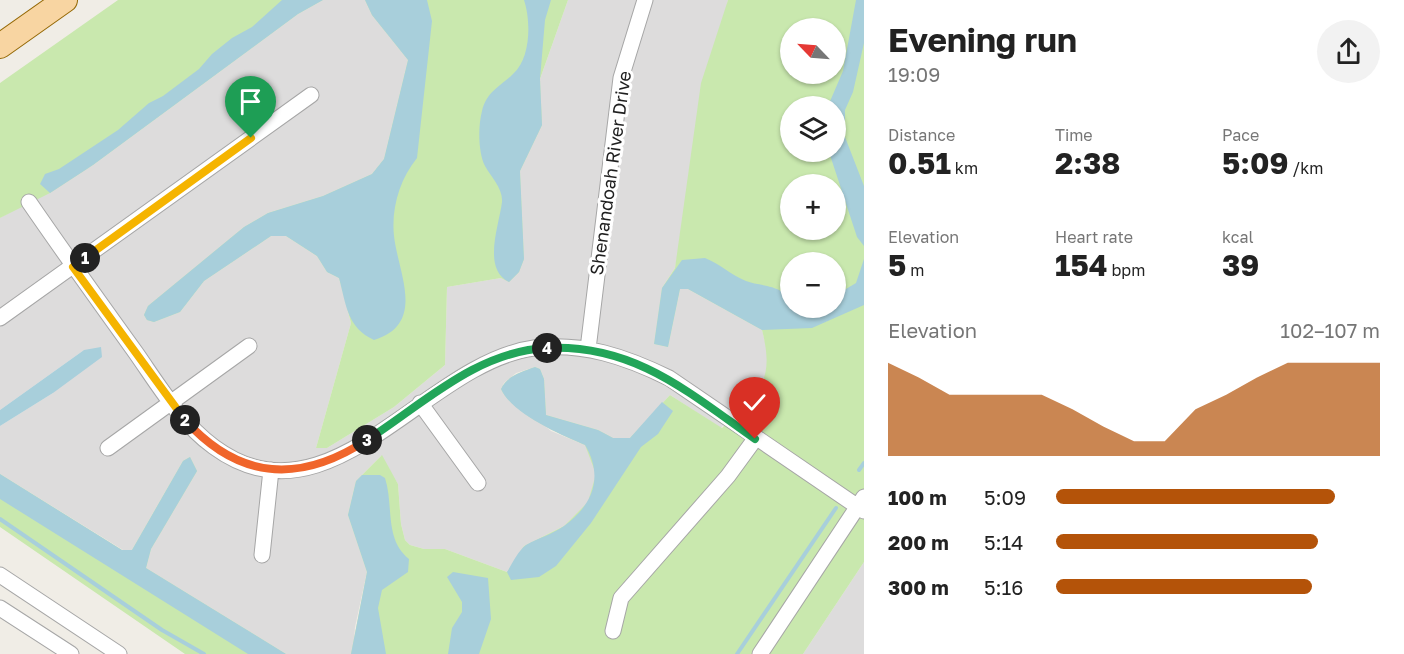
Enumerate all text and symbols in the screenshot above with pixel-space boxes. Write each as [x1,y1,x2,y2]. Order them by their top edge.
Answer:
north arrow [780,18,846,84]
map controls [780,18,846,318]
text: Evening run [888,20,1077,59]
button: share [1317,20,1380,83]
text: 19:09 [888,62,940,86]
street label: Shenandoah River Drive [585,69,635,277]
pin [225,76,276,138]
icon: arrive [234,85,267,118]
button: layers [780,96,846,162]
text: Distance [888,125,955,145]
text: Time [1055,125,1093,145]
text: Pace [1222,125,1259,145]
text: 0.51 [888,145,951,181]
text: 2:38 [1055,145,1120,181]
text: 5:09 [1222,145,1288,181]
text: km [951,158,978,178]
text: /km [1288,158,1323,178]
button: + [780,174,846,240]
text: Elevation [888,227,959,247]
text: Heart rate [1055,227,1133,247]
text: kcal [1222,227,1254,247]
pin: 1 [70,243,100,273]
text: 5 [888,247,906,283]
text: 154 [1055,247,1108,283]
text: 39 [1222,247,1259,283]
text: 1 [81,248,89,268]
button: − [780,252,846,318]
text: m [906,260,924,280]
text: bpm [1108,260,1145,280]
text: Elevation [888,318,977,342]
text: 102–107 m [1280,318,1380,342]
pin: 4 [532,333,562,363]
text: 4 [542,338,552,358]
pin [729,377,780,439]
icon: check [738,386,771,419]
pin: 2 [170,405,200,435]
text: 2 [180,410,190,430]
pin: 3 [352,425,382,455]
text: 3 [362,430,372,450]
text: 100 m [888,485,947,509]
text: 5:09 [984,485,1026,509]
text: 200 m [888,530,949,554]
text: 5:14 [984,530,1024,554]
text: 300 m [888,575,949,599]
text: 5:16 [984,575,1023,599]

